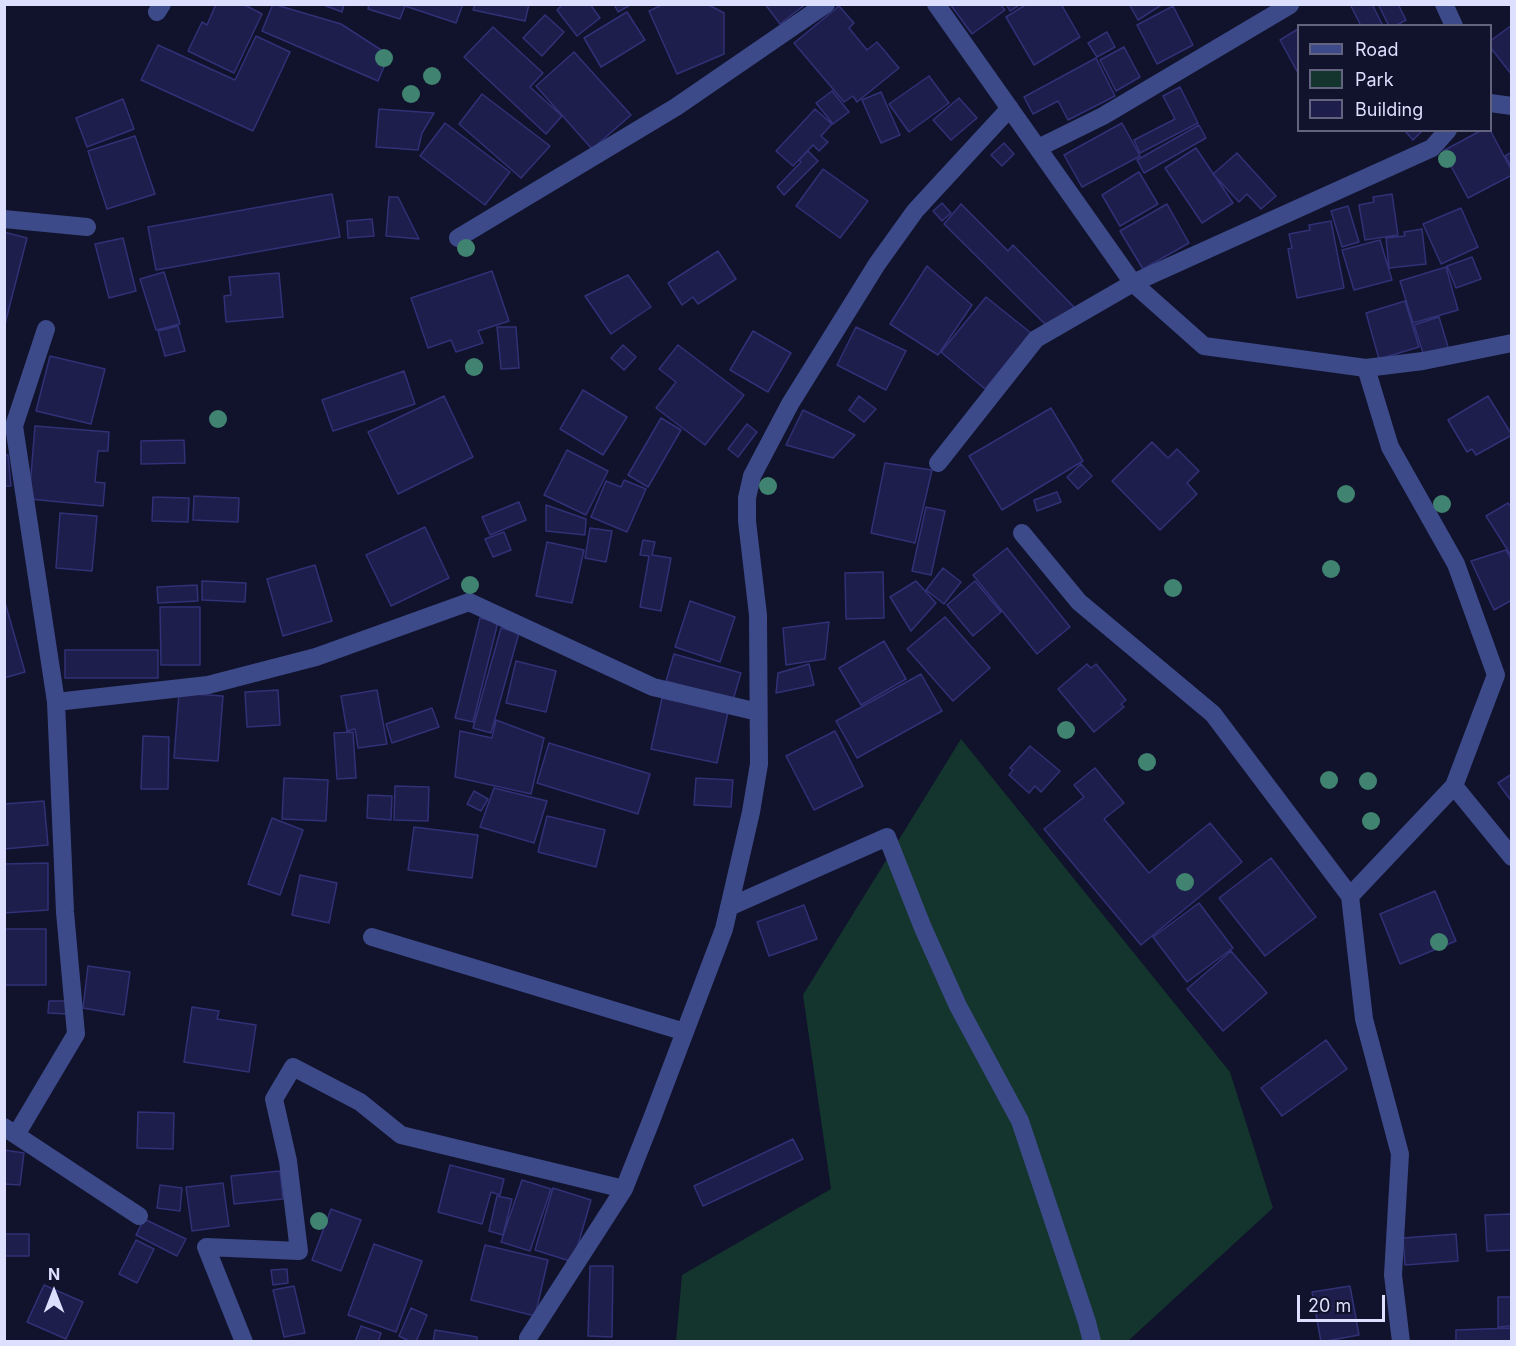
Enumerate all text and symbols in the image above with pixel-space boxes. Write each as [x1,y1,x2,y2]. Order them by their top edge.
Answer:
legend [1297,24,1492,132]
text: Road [1355,39,1398,60]
text: Park [1355,69,1394,90]
text: Building [1355,99,1423,120]
north arrow [24,1262,84,1322]
text: N [48,1264,60,1284]
scale bar [1300,1283,1388,1321]
text: 20 m [1308,1295,1351,1316]

